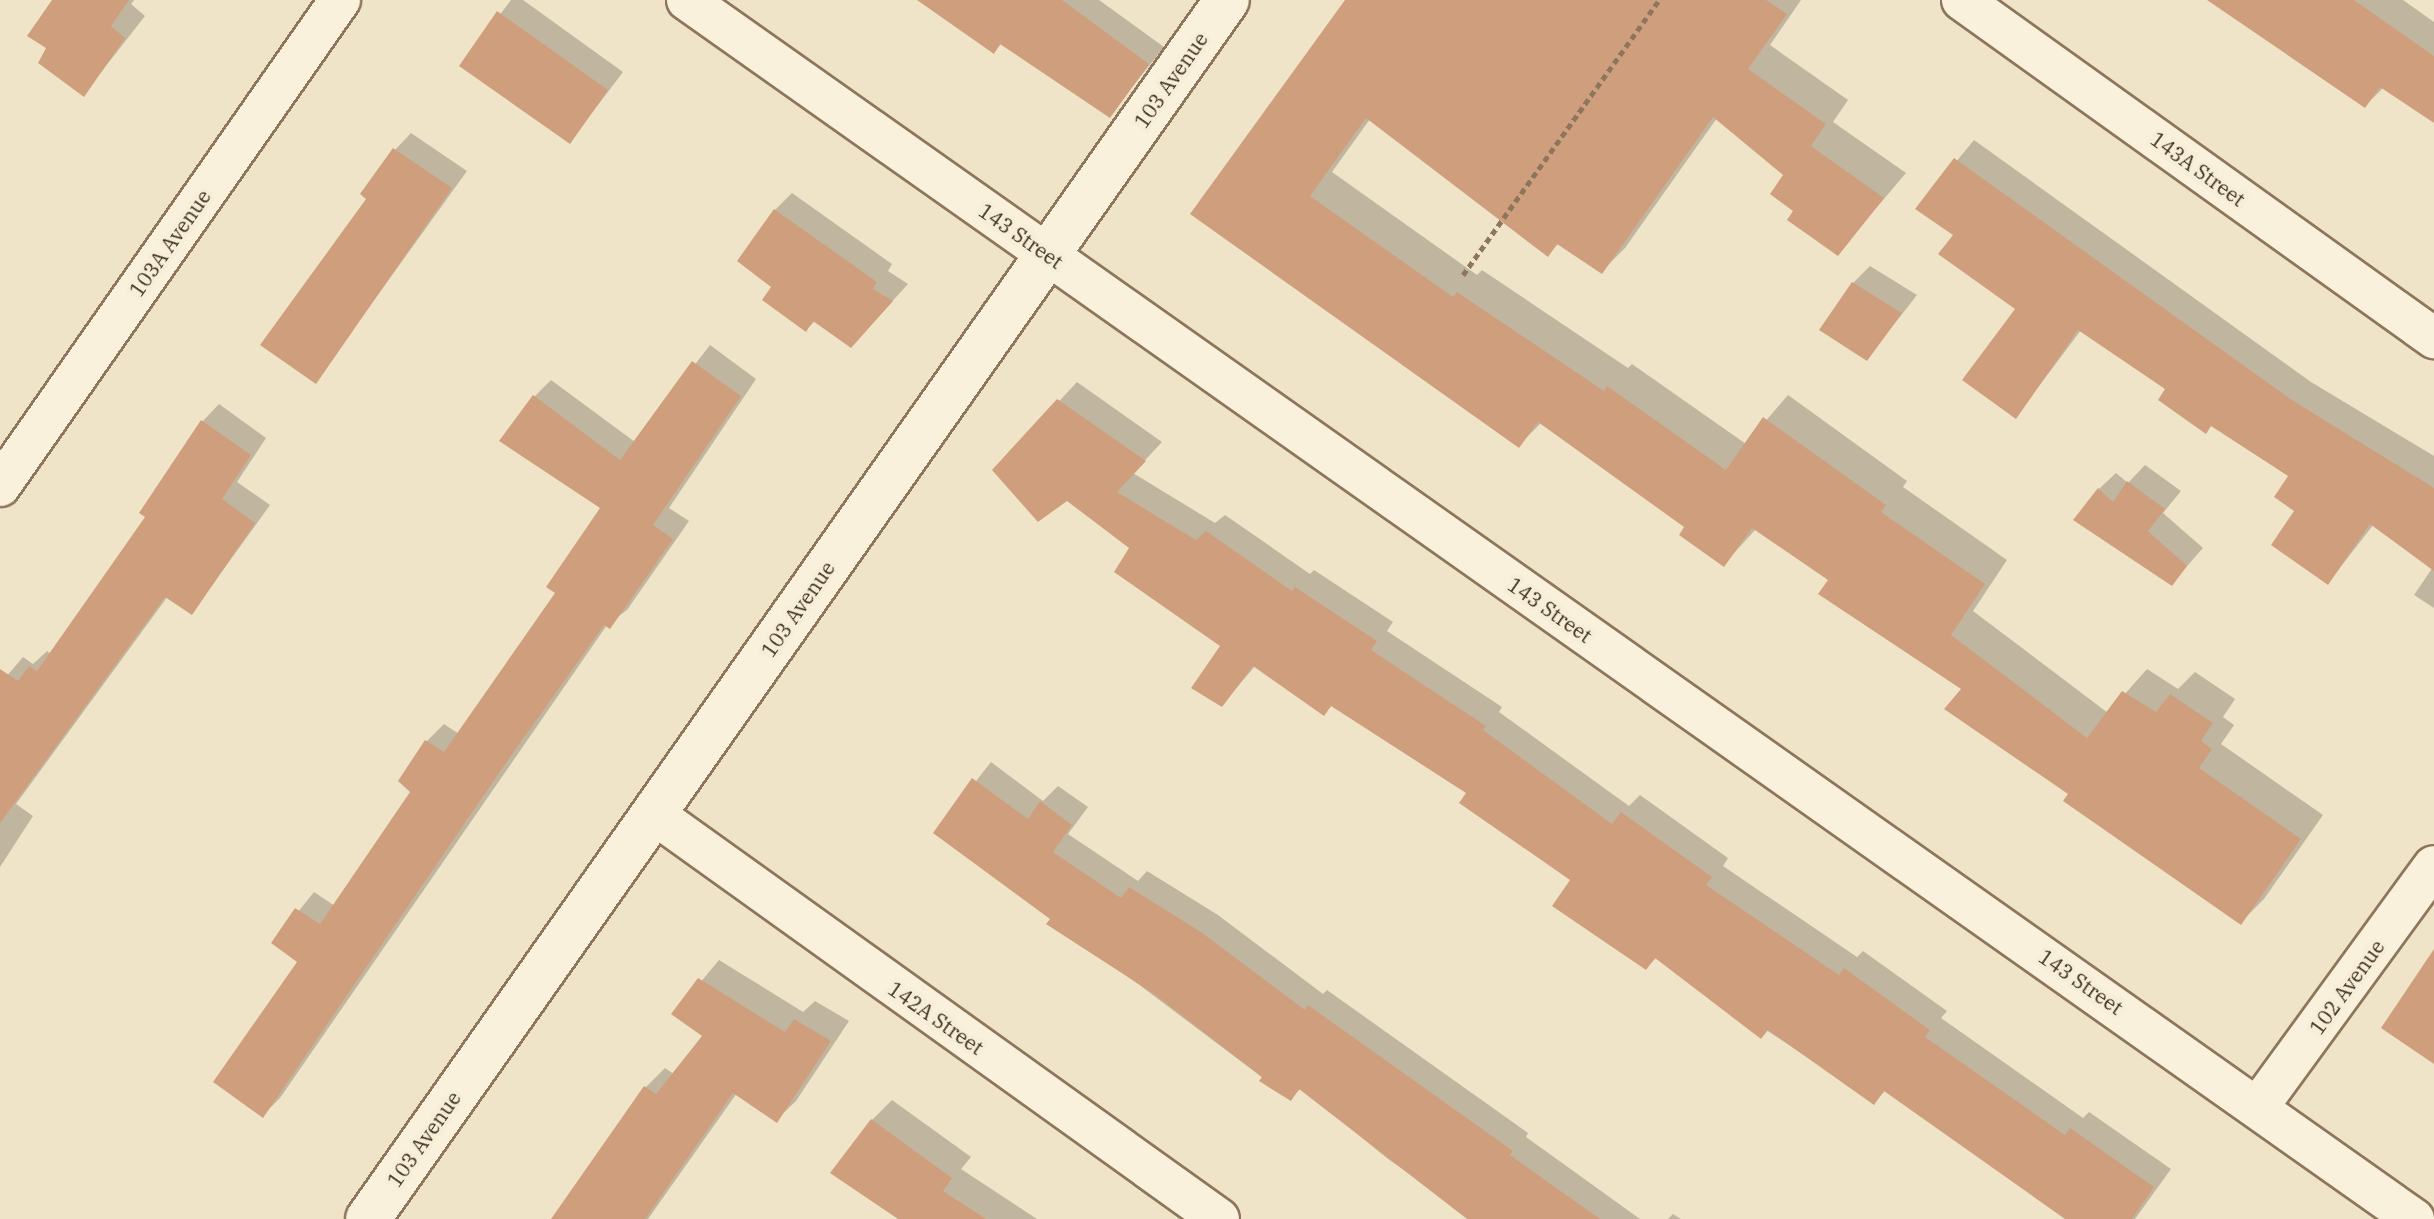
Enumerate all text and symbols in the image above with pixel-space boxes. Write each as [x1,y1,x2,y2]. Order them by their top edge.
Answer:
street label: 103 Avenue [1129,28,1213,132]
street label: 143A Street [2146,127,2250,211]
street label: 103A Avenue [124,185,216,301]
street label: 143 Street [974,198,1068,274]
street label: 103 Avenue [756,557,840,661]
street label: 143 Street [1503,572,1597,648]
street label: 102 Avenue [2305,935,2389,1039]
street label: 143 Street [2034,944,2128,1020]
street label: 142A Street [884,976,988,1060]
street label: 103 Avenue [382,1087,466,1191]

